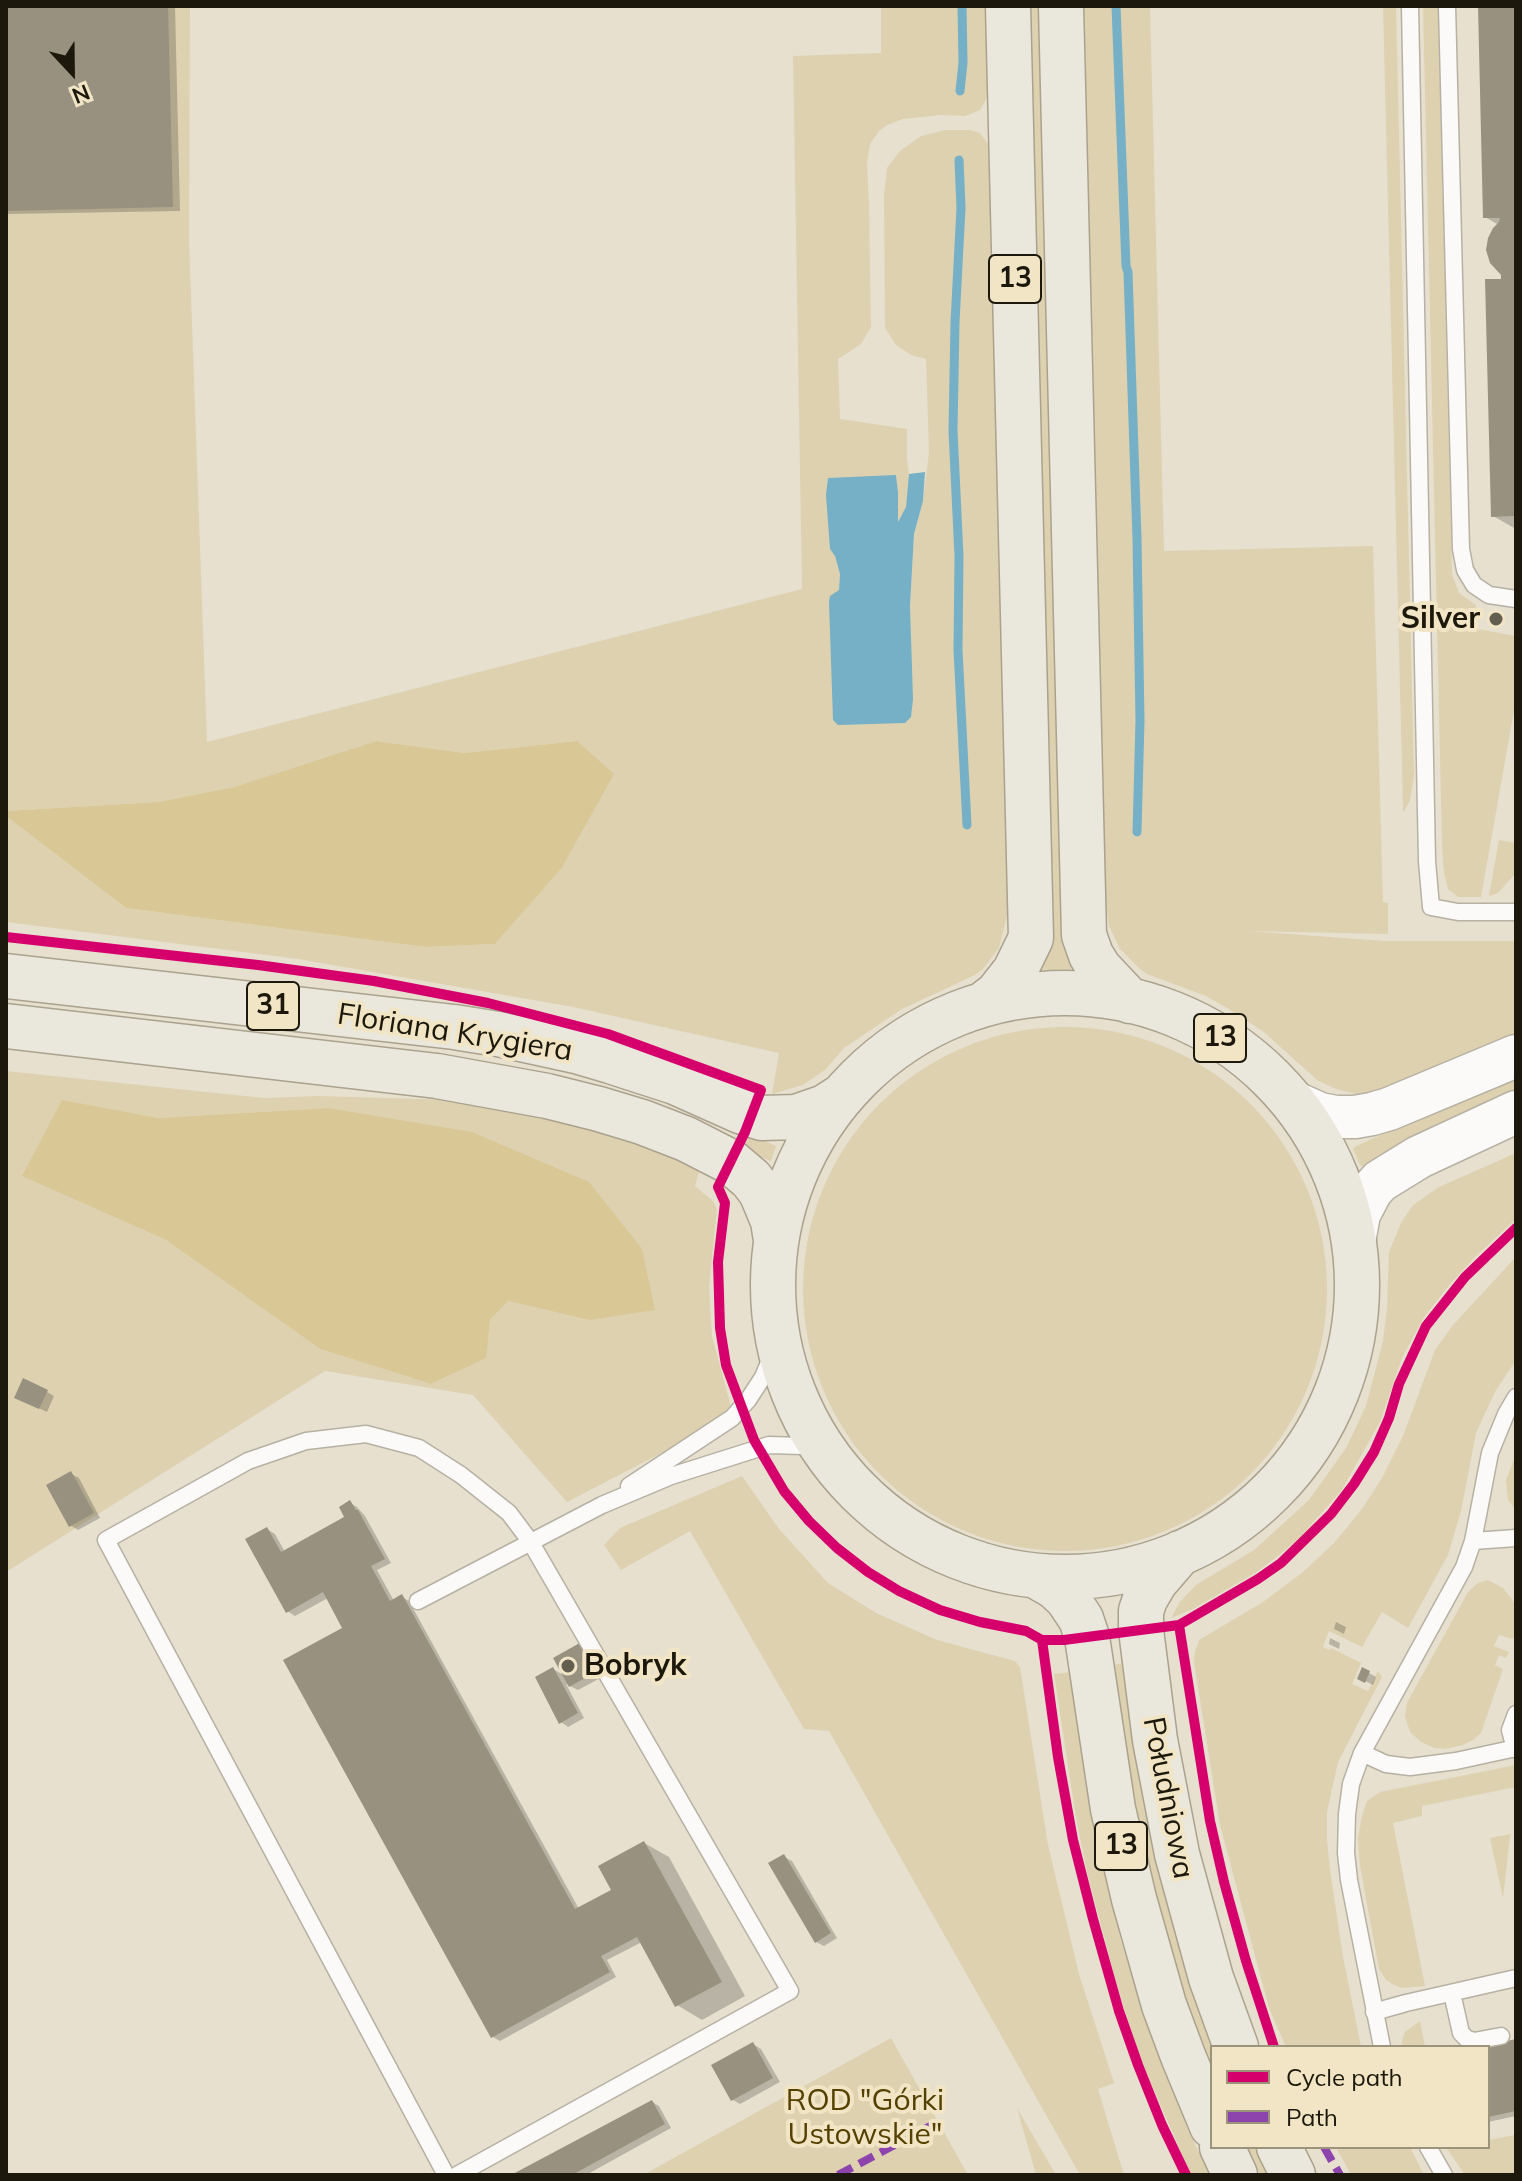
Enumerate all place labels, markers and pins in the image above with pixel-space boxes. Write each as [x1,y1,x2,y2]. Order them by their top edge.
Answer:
place label: Silver [1401,601,1480,637]
marker: Silver [1487,610,1505,628]
place label: Bobryk [584,1648,687,1684]
marker: Bobryk [559,1657,577,1675]

